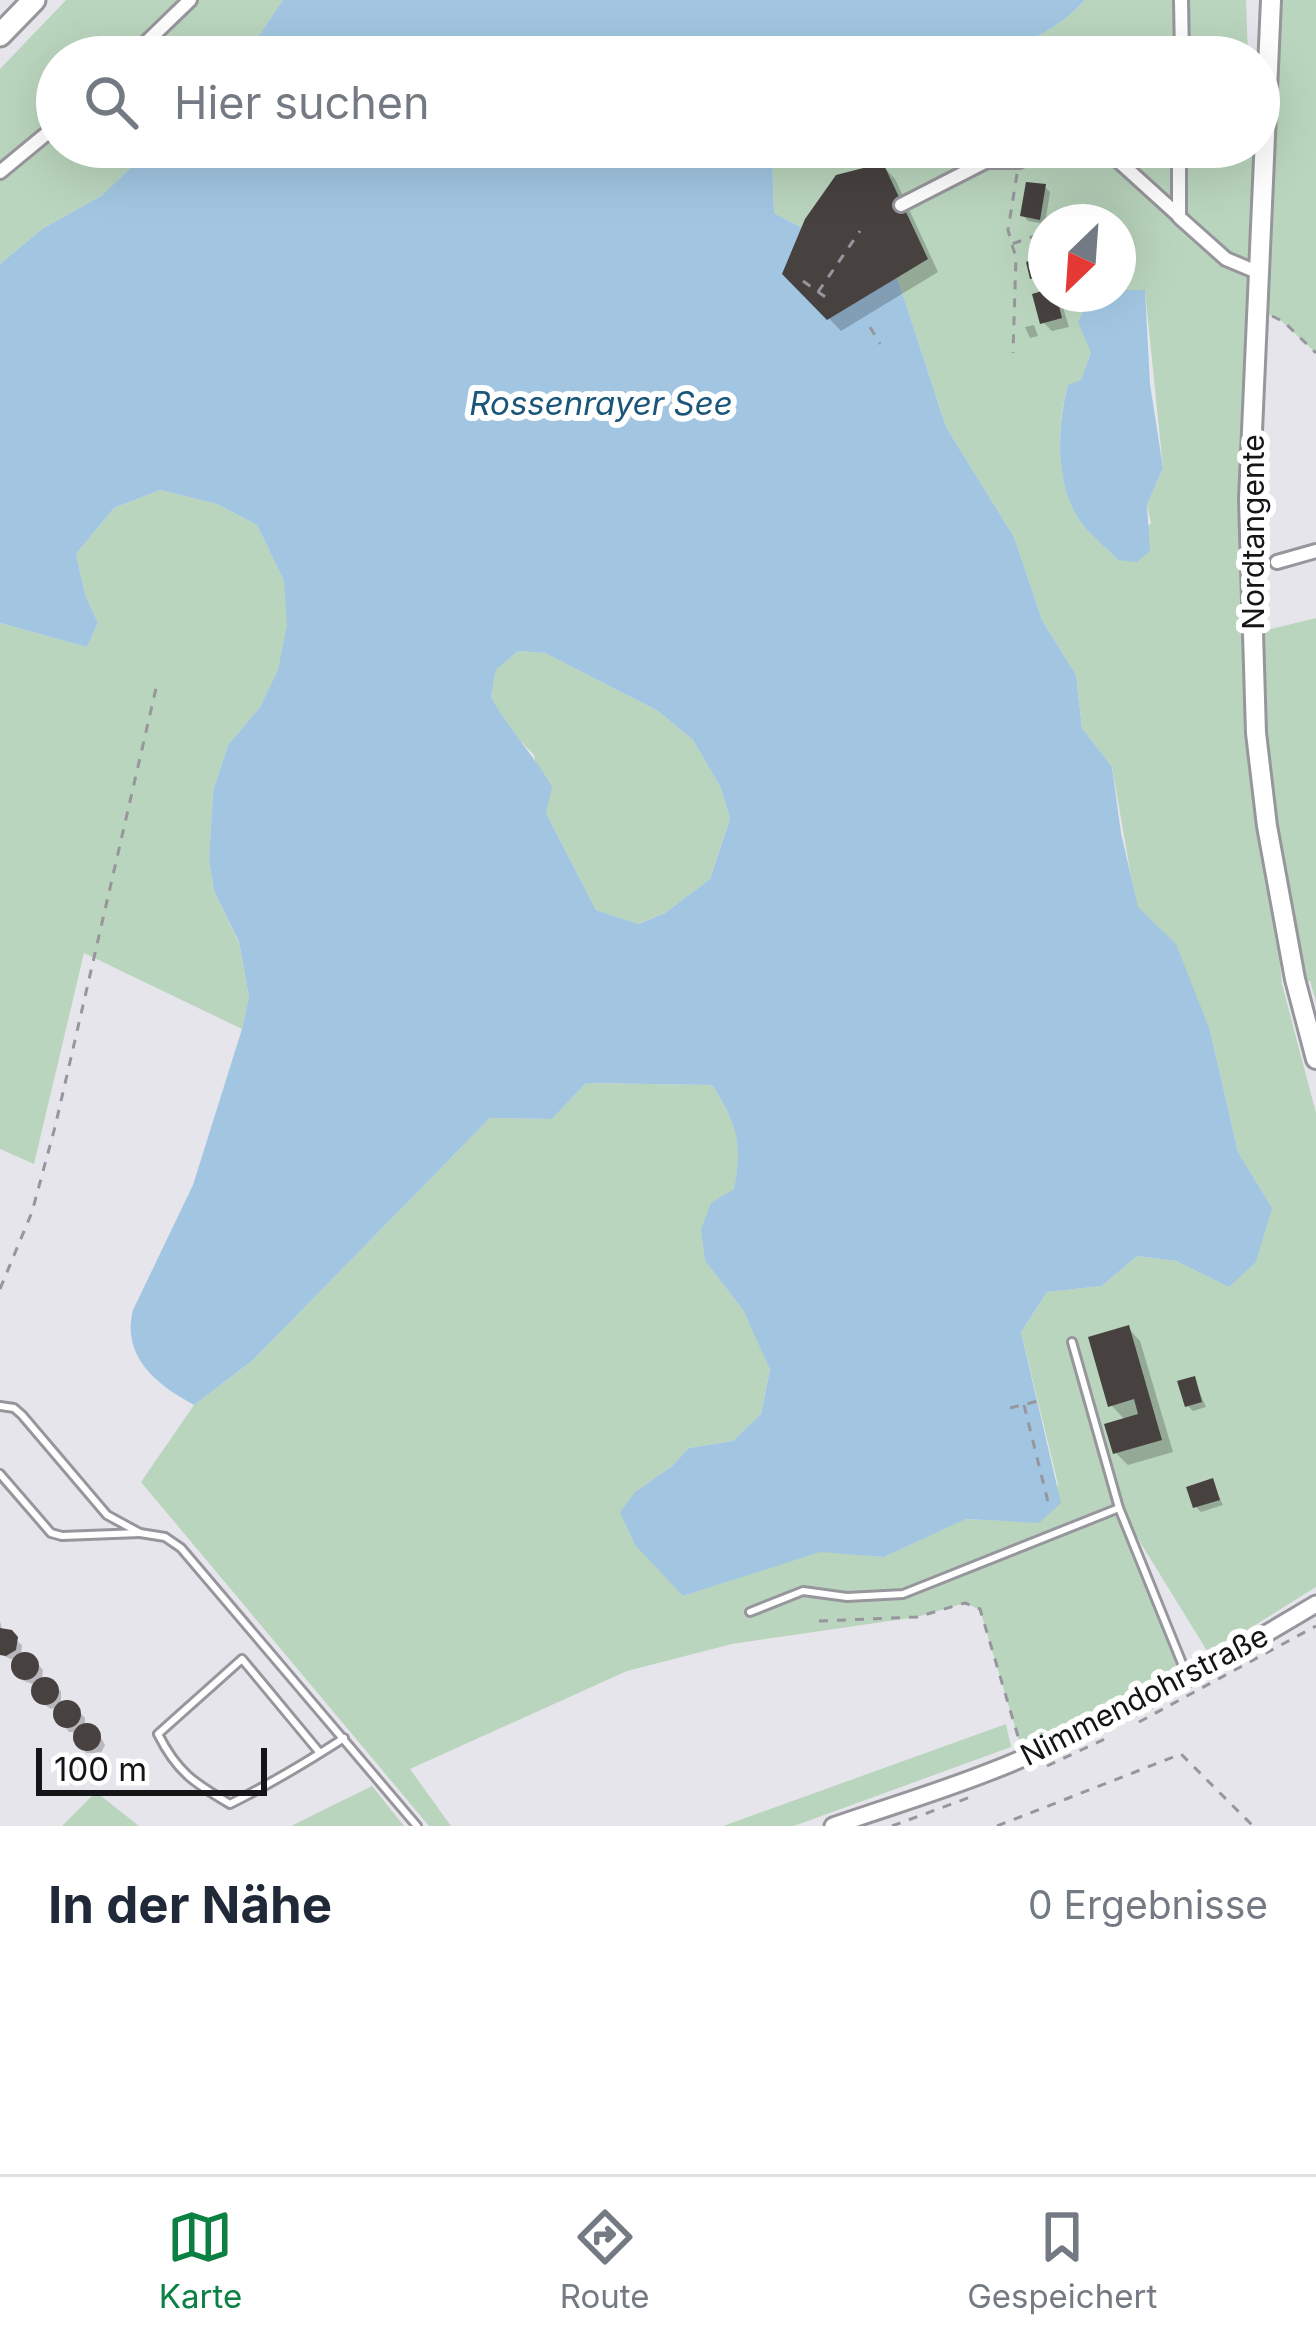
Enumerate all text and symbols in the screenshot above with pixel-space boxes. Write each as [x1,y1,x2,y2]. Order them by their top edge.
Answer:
search box [36,36,1280,168]
icon: search [78,69,144,135]
text: Hier suchen [174,75,430,130]
north arrow [1028,204,1136,312]
water label: Rossenrayer See [469,383,733,423]
street label: Nordtangente [1235,434,1271,630]
street label: Nimmendohrstraße [1014,1617,1274,1773]
scale bar [36,1742,267,1795]
text: 100 m [54,1749,147,1789]
text: In der Nähe [48,1874,332,1935]
text: 0 Ergebnisse [1028,1881,1268,1928]
tab: Karte [159,2204,242,2316]
tab: Route [560,2204,650,2316]
tab: Gespeichert [967,2204,1157,2316]

